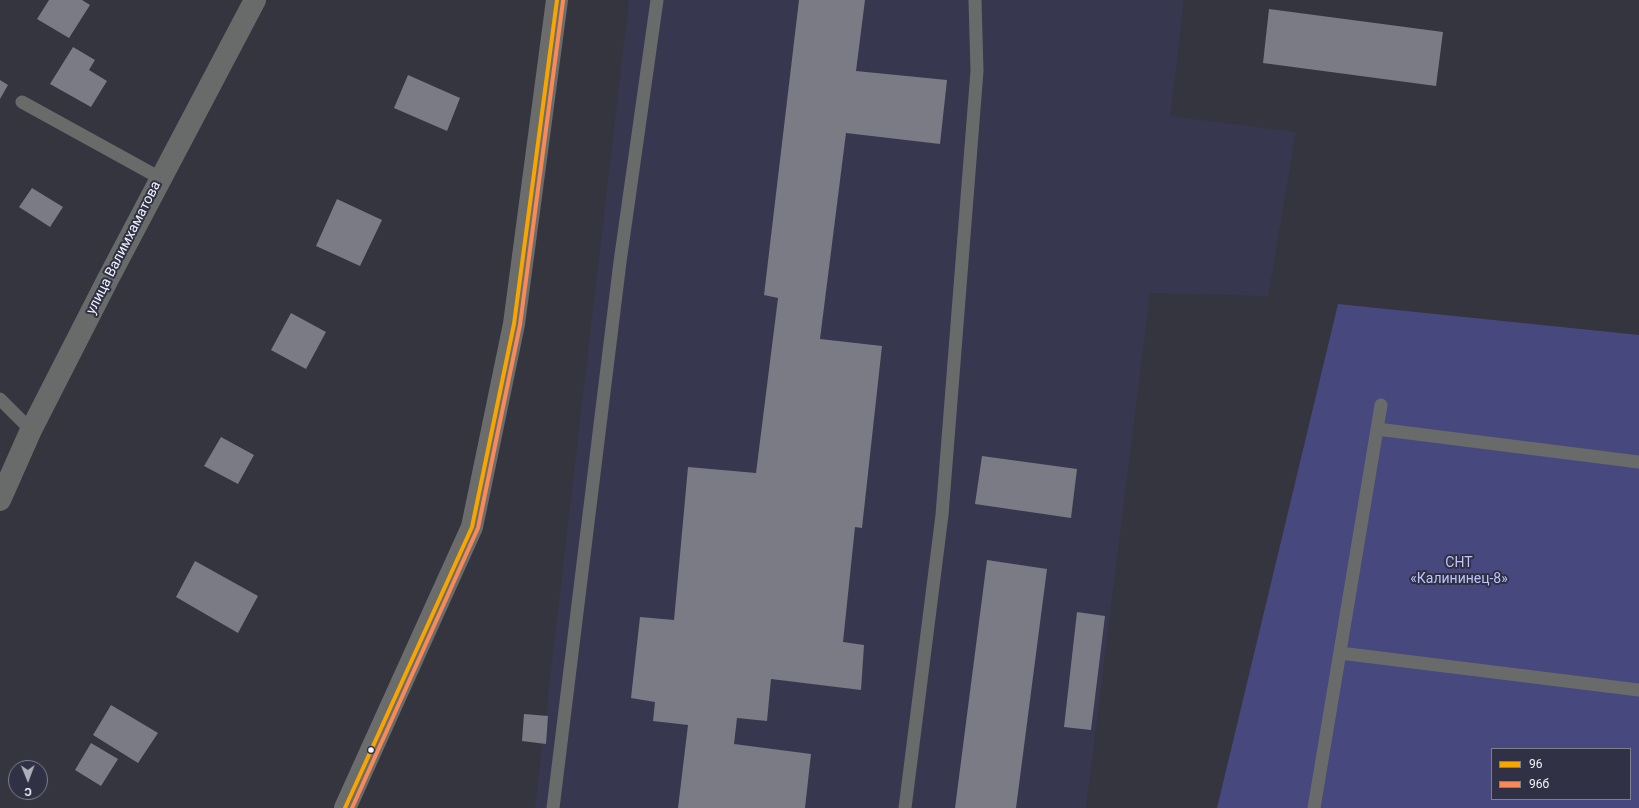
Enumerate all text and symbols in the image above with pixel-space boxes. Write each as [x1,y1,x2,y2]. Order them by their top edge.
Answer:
street label: улица Валимхаматова [83,179,165,317]
park label: СНТ «Калининец-8» [1410,555,1508,588]
unlabelled marker [366,745,376,755]
legend [1491,748,1631,800]
text: 96 [1529,757,1543,771]
north arrow [8,760,48,800]
text: 96б [1529,777,1549,791]
text: С [24,785,32,798]

